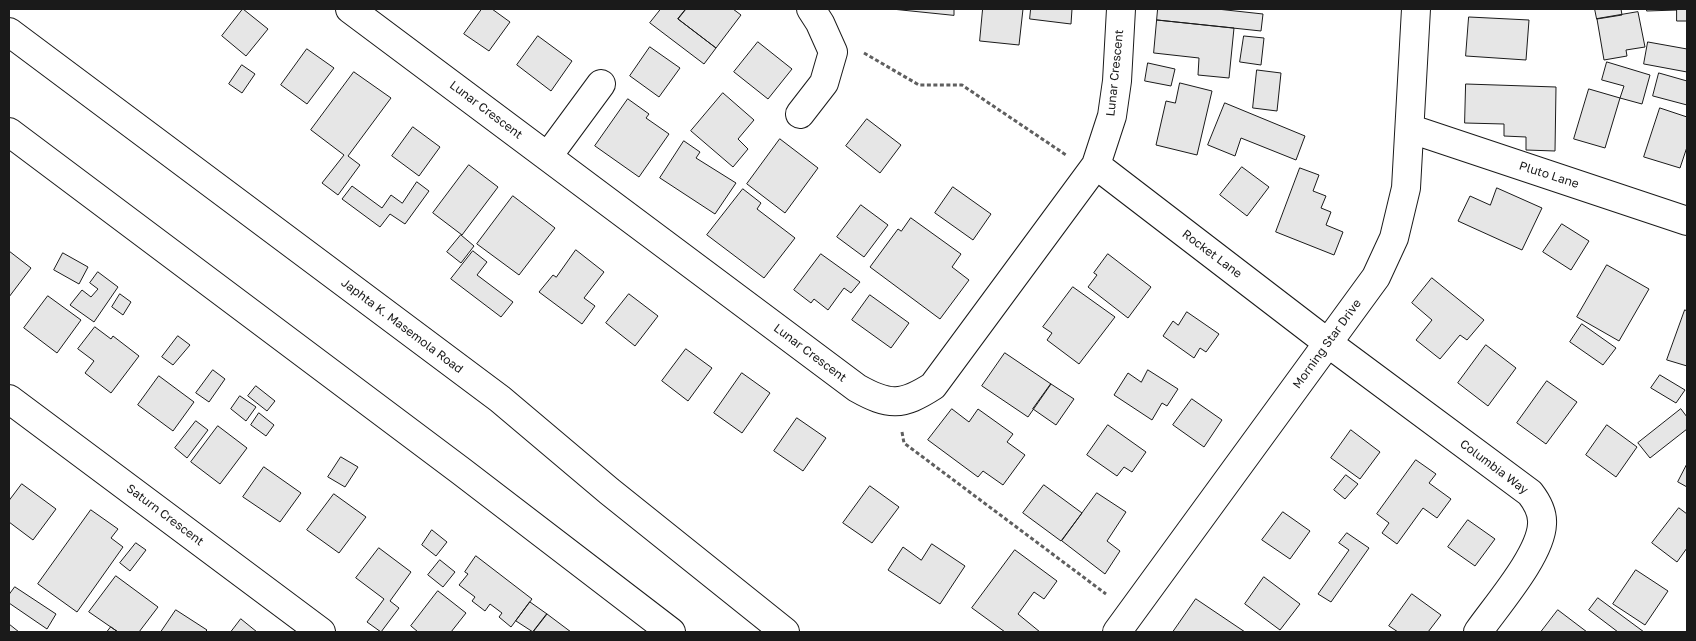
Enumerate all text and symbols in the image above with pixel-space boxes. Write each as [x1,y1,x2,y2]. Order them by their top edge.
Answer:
street label: Lunar Crescent [1103,29,1127,117]
street label: Lunar Crescent [447,78,525,142]
street label: Pluto Lane [1517,159,1581,191]
street label: Rocket Lane [1179,227,1245,281]
street label: Japhta K. Masemola Road [338,275,466,377]
street label: Morning Star Drive [1290,296,1364,392]
street label: Lunar Crescent [771,321,849,385]
street label: Columbia Way [1457,437,1531,497]
street label: Saturn Crescent [124,481,206,549]

